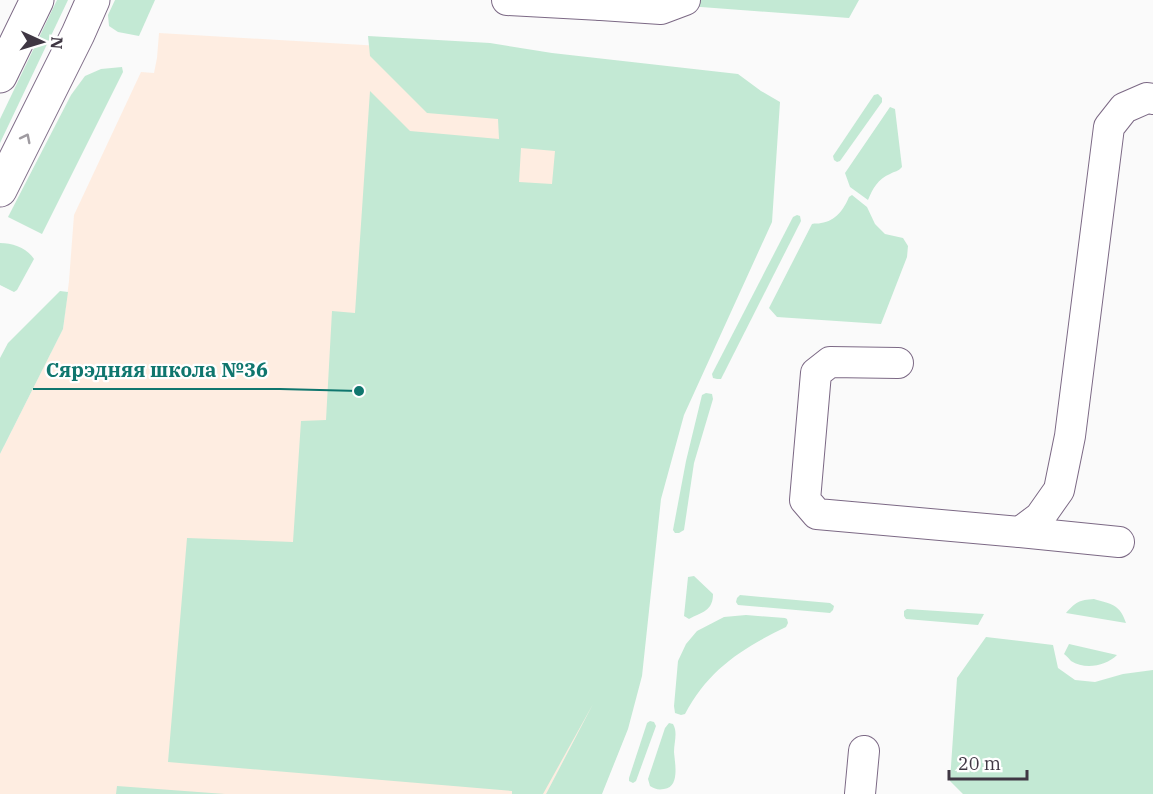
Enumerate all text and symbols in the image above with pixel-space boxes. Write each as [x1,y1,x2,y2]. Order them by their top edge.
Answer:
north arrow [12,12,72,72]
text: N [47,36,67,50]
one-way arrow [19,133,30,144]
callout: Сярэдняя школа №36 [33,351,280,389]
text: Сярэдняя школа №36 [46,356,268,383]
scale bar [949,743,1027,781]
text: 20 m [958,752,1001,775]

